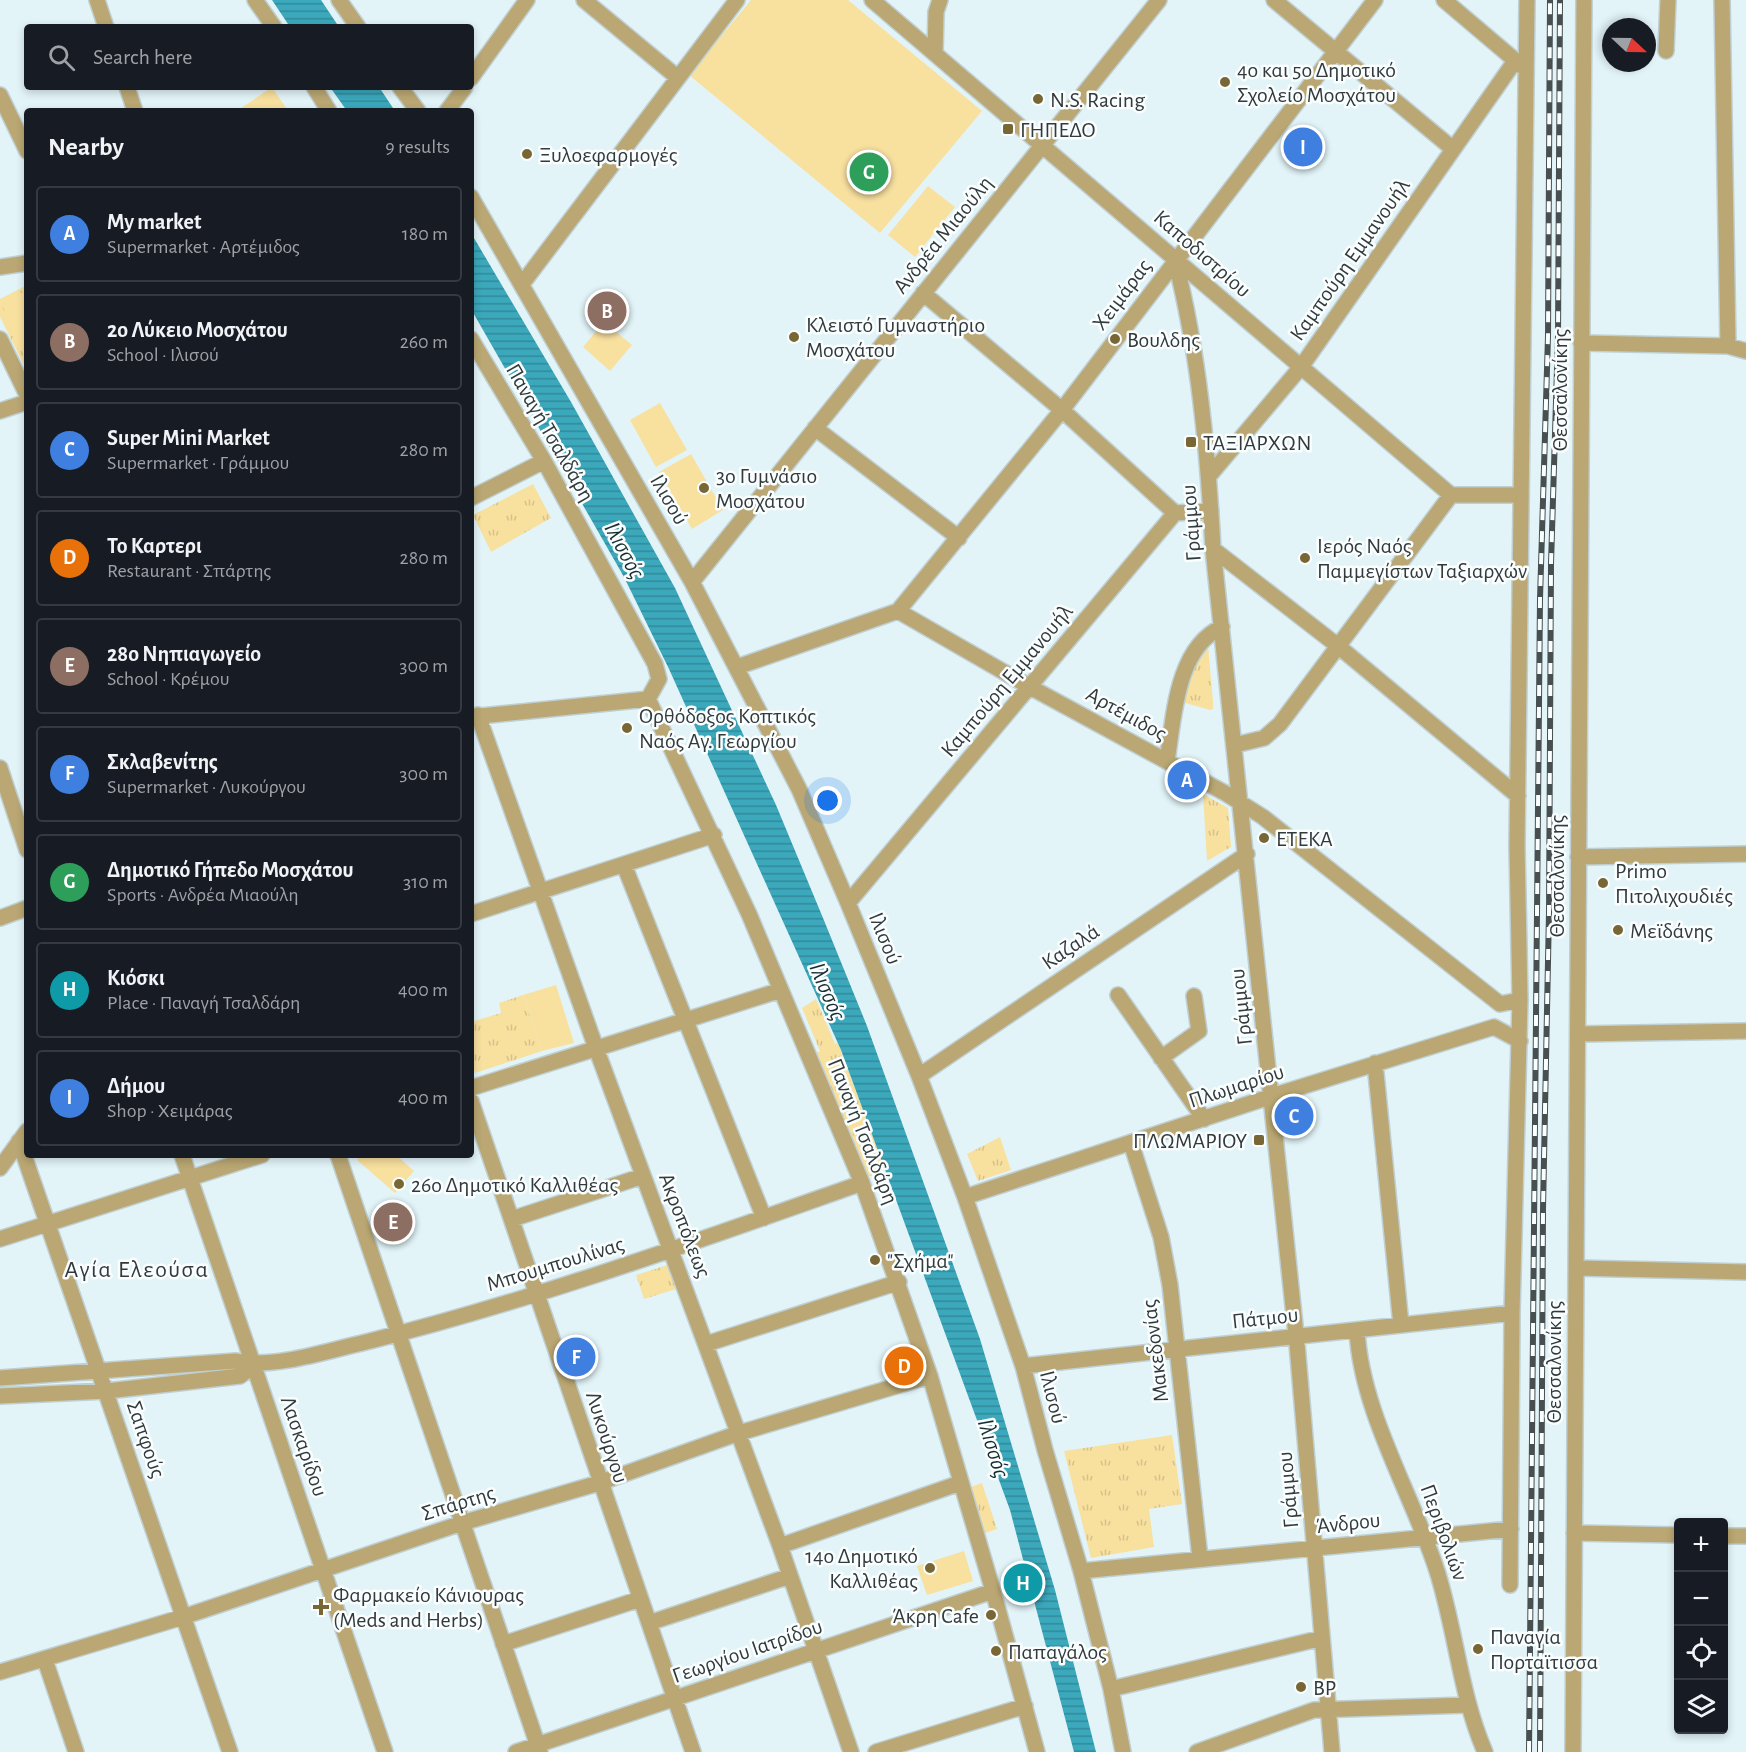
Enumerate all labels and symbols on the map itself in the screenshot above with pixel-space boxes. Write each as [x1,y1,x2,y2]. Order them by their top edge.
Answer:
north arrow [1602,18,1656,72]
place label: 4ο και 5ο Δημοτικό Σχολείο Μοσχάτου [1237,59,1396,106]
marker: 4ο και 5ο Δημοτικό Σχολείο Μοσχάτου [1218,75,1232,89]
place label: N.S. Racing [1050,89,1145,111]
marker: N.S. Racing [1031,92,1045,106]
place label: ΓΗΠΕΔΟ [1020,119,1096,141]
marker: ΓΗΠΕΔΟ [1001,122,1015,136]
pin: I [1284,124,1322,170]
place label: Ξυλοεφαρμογές [539,144,678,166]
marker: Ξυλοεφαρμογές [520,147,534,161]
pin: G [850,150,888,195]
street label: Ανδρέα Μιαούλη [889,172,997,298]
street label: Καμπούρη Εμμανουήλ [1286,174,1414,344]
street label: Καποδιστρίου [1150,206,1255,302]
street label: Χειμάρας [1088,255,1155,334]
pin: B [588,288,626,334]
place label: Κλειστό Γυμναστήριο Μοσχάτου [806,314,985,361]
place label: Βουλδης [1127,329,1200,351]
street label: Θεσσαλονίκης [1549,329,1571,451]
marker: Κλειστό Γυμναστήριο Μοσχάτου [787,330,801,344]
marker: Βουλδης [1108,332,1122,346]
street label: Παναγή Τσαλδάρη [502,360,598,505]
place label: ΤΑΞΙΑΡΧΩΝ [1203,432,1311,454]
marker: ΤΑΞΙΑΡΧΩΝ [1184,435,1198,449]
place label: 3o Γυμνάσιο Μοσχάτου [716,465,817,512]
street label: Ιλισού [646,471,692,528]
marker: 3o Γυμνάσιο Μοσχάτου [697,481,711,495]
street label: Γράμμου [1177,484,1205,562]
water label: Ιλισσός [599,518,649,583]
place label: Ιερός Ναός Παμμεγίστων Ταξιαρχών [1317,535,1527,583]
marker: Ιερός Ναός Παμμεγίστων Ταξιαρχών [1298,551,1312,565]
street label: Καμπούρη Εμμανουήλ [937,600,1077,761]
street label: Αρτέμιδος [1083,683,1170,745]
place label: Ορθόδοξος Κοπτικός Ναός Αγ. Γεωργίου [639,705,816,752]
marker: Ορθόδοξος Κοπτικός Ναός Αγ. Γεωργίου [620,721,634,735]
pin: A [1168,758,1206,802]
your location [813,786,842,815]
street label: Θεσσαλονίκης [1546,815,1568,937]
place label: ΕΤΕΚΑ [1276,828,1333,850]
marker: ΕΤΕΚΑ [1257,831,1271,845]
place label: Primo Πιτολιχουδιές [1615,860,1733,907]
marker: Primo Πιτολιχουδιές [1596,876,1610,890]
street label: Ιλισού [865,909,905,968]
street label: Καζαλά [1038,920,1103,974]
place label: Μεϊδάνης [1630,920,1713,942]
marker: Μεϊδάνης [1611,923,1625,937]
water label: Ιλισσός [804,959,850,1024]
street label: Γράμμου [1226,968,1256,1046]
street label: Παναγή Τσαλδάρη [824,1055,902,1207]
street label: Πλωμαρίου [1186,1060,1287,1112]
pin: C [1274,1094,1314,1138]
place label: ΠΛΩΜΑΡΙΟΥ [1133,1130,1247,1152]
marker: ΠΛΩΜΑΡΙΟΥ [1252,1133,1266,1147]
street label: Ακροπόλεως [655,1170,715,1281]
place label: 26ο Δημοτικό Καλλιθέας [411,1174,618,1196]
marker: 26ο Δημοτικό Καλλιθέας [392,1177,406,1191]
pin: E [374,1200,412,1244]
street label: Μπουμπουλίνας [484,1233,627,1295]
place label: "Σχήμα" [887,1250,954,1272]
marker: "Σχήμα" [868,1253,882,1267]
district label: Αγία Ελεούσα [64,1258,210,1282]
street label: Μακεδονίας [1138,1298,1172,1403]
street label: Θεσσαλονίκης [1543,1301,1565,1423]
street label: Πάτμου [1231,1304,1299,1332]
pin: F [556,1334,596,1380]
pin: D [884,1344,924,1388]
street label: Ιλισού [1036,1368,1070,1426]
street label: Λυκούργου [582,1389,632,1486]
street label: Λασκαρίδου [277,1393,331,1499]
street label: Σαπφούς [123,1398,169,1480]
water label: Ιλισσός [973,1416,1014,1481]
street label: Γράμμου [1274,1451,1302,1529]
street label: Σπάρτης [419,1481,498,1524]
street label: Περιβολιών [1416,1481,1472,1583]
street label: Άνδρου [1315,1509,1382,1537]
place label: 14ο Δημοτικό Καλλιθέας [805,1545,918,1592]
pin: H [1004,1560,1042,1606]
marker: 14ο Δημοτικό Καλλιθέας [923,1561,937,1575]
place label: Φαρμακείο Κάνιουρας (Meds and Herbs) [333,1584,524,1631]
marker: Φαρμακείο Κάνιουρας (Meds and Herbs) [314,1600,328,1614]
place label: Άκρη Cafe [892,1605,979,1627]
marker: Άκρη Cafe [984,1608,998,1622]
street label: Γεωργίου Ιατρίδου [669,1615,825,1687]
place label: Παναγία Πορταϊτισσα [1490,1626,1598,1673]
place label: Παπαγάλος [1008,1641,1107,1663]
marker: Παναγία Πορταϊτισσα [1471,1642,1485,1656]
marker: Παπαγάλος [989,1644,1003,1658]
place label: BP [1313,1677,1336,1699]
marker: BP [1294,1680,1308,1694]

